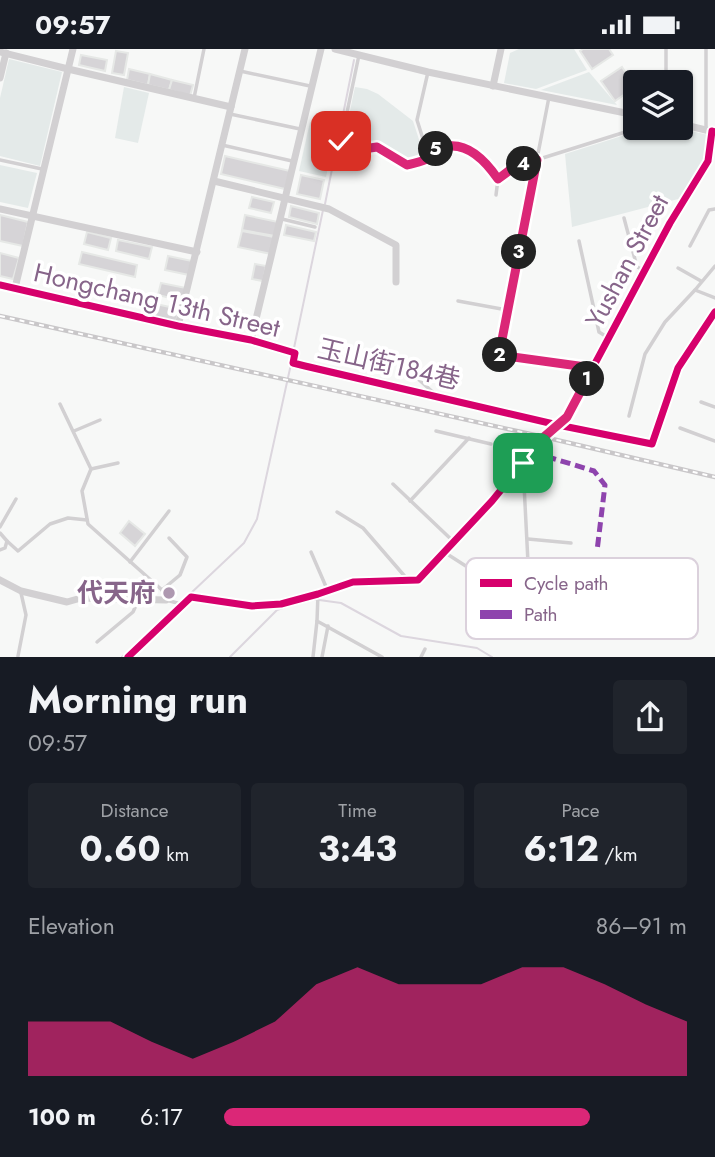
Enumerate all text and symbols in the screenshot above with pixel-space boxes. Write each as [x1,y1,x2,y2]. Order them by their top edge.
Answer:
text: 09:57 [35,6,110,44]
map controls [623,70,693,140]
button: layers [623,70,693,140]
pin [311,111,371,171]
icon: check [322,122,360,160]
pin: 5 [418,131,453,167]
text: 5 [429,135,442,162]
pin: 4 [506,146,542,181]
text: 4 [517,150,530,177]
street label: Yushan Street [576,187,678,334]
pin: 3 [502,235,536,269]
text: 3 [513,238,524,265]
street label: Hongchang 13th Street [30,253,285,347]
street label: 玉山街184巷 [314,329,464,399]
pin: 2 [482,337,518,373]
text: 2 [493,341,506,368]
pin: 1 [570,361,604,397]
text: 1 [582,365,591,392]
pin [493,433,553,493]
icon: arrive [504,444,542,482]
legend [466,558,698,639]
text: Cycle path [524,570,609,597]
place label: 代天府 [77,574,155,612]
marker: 代天府 [161,585,177,601]
text: Path [524,601,558,628]
text: Morning run [28,672,248,727]
button: share [613,680,687,754]
text: 09:57 [28,726,87,760]
text: Distance [100,797,169,824]
text: Time [338,797,377,824]
text: Pace [562,797,599,824]
text: 0.60 [80,824,161,874]
text: 3:43 [318,824,397,874]
text: 6:12 [523,824,599,874]
text: km [161,841,189,868]
text: /km [599,841,638,868]
text: Elevation [28,909,115,943]
text: 86–91 m [596,909,687,943]
text: 100 m [28,1100,96,1134]
text: 6:17 [140,1100,183,1134]

